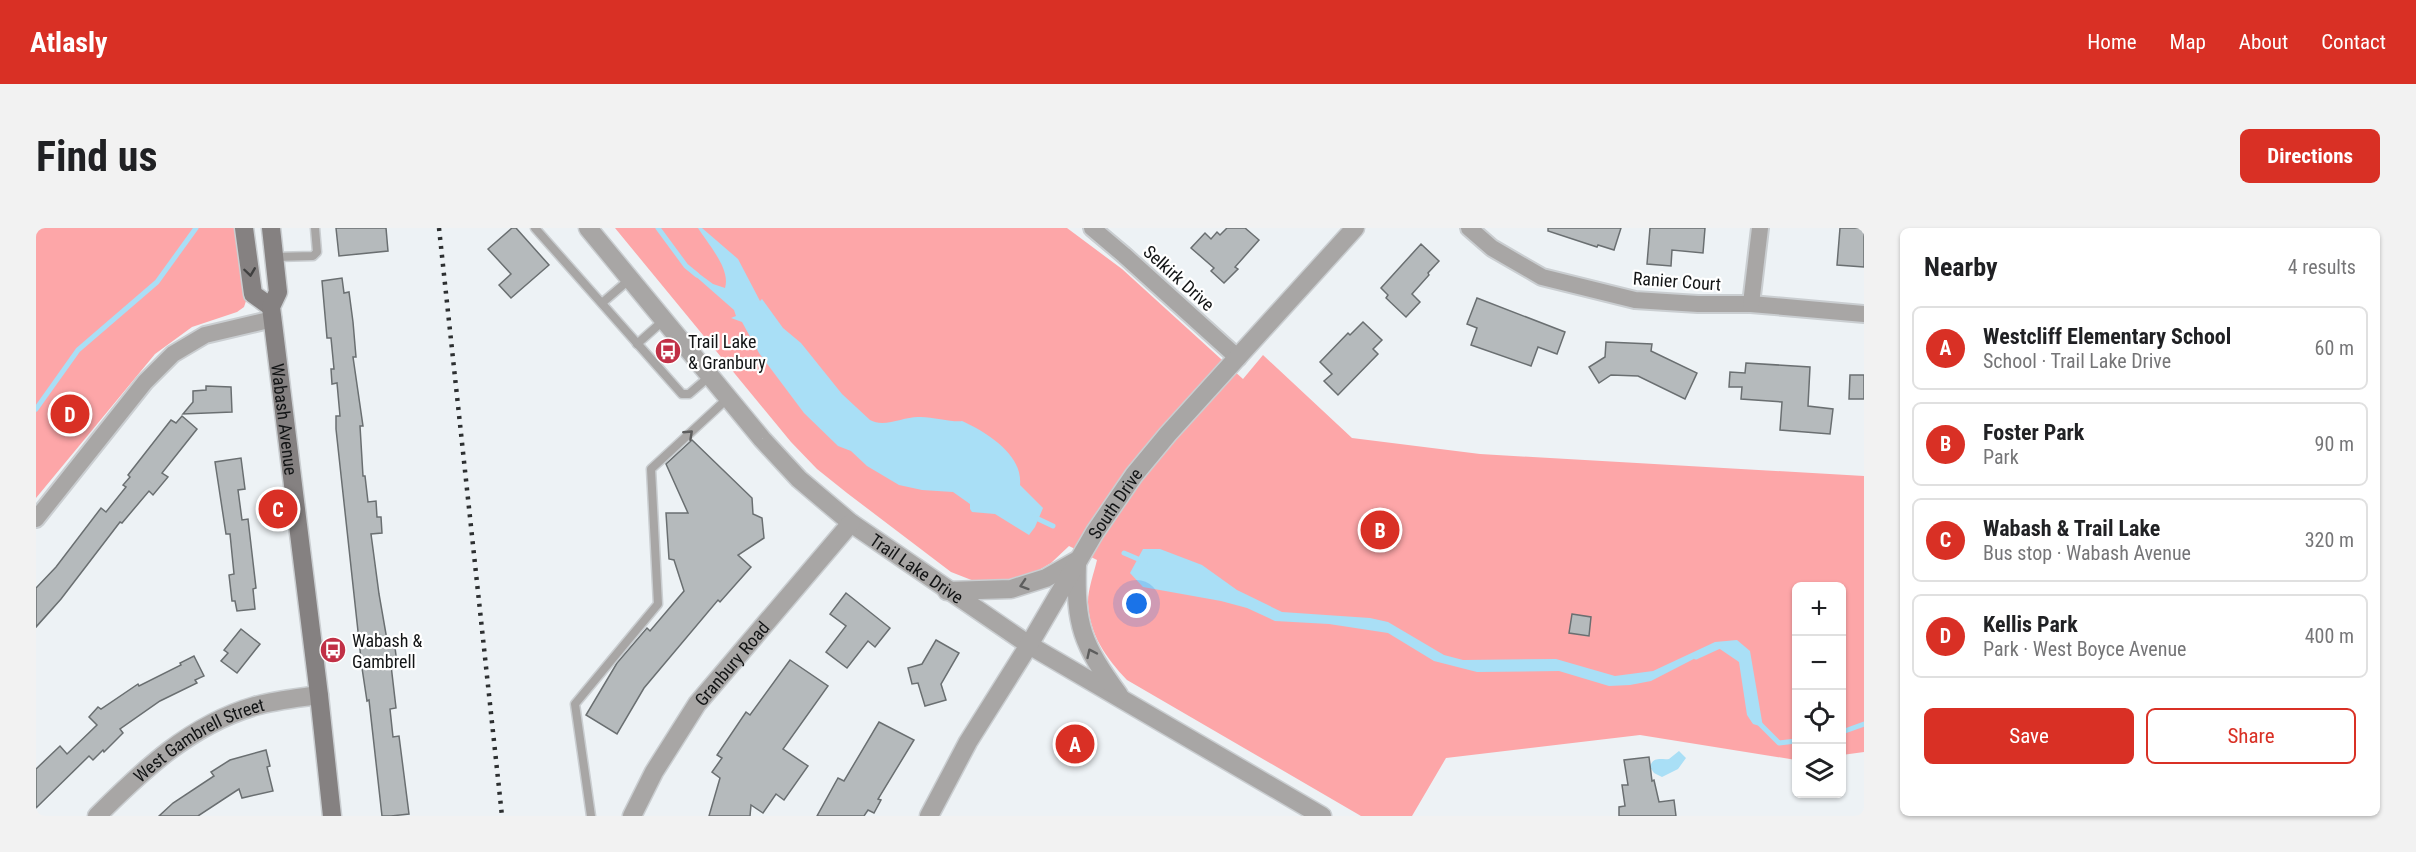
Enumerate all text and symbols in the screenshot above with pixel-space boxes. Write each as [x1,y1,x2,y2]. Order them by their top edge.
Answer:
text: Atlasly [30,26,108,59]
text: Home [2087,30,2137,54]
text: Map [2170,30,2206,54]
text: About [2239,30,2288,54]
text: Contact [2321,30,2386,54]
button: Directions [2240,129,2380,183]
text: Find us [36,132,157,181]
street label: Selkirk Drive [1139,241,1219,315]
text: Nearby [1924,252,1998,282]
text: 4 results [2288,255,2356,279]
one-way arrow [244,267,256,276]
street label: Ranier Court [1632,267,1722,295]
text: Westcliff Elementary School [1983,324,2231,349]
place label: Trail Lake & Granbury [688,331,766,373]
bus stop icon: Trail Lake & Granbury [653,336,683,366]
text: A [1940,336,1951,360]
text: 60 m [2315,336,2354,360]
text: School · Trail Lake Drive [1983,349,2171,373]
street label: Wabash Avenue [268,362,302,476]
pin: D [51,392,90,436]
text: Foster Park [1983,420,2084,445]
one-way arrow [682,430,693,441]
text: B [1940,432,1951,456]
text: 90 m [2315,432,2354,456]
text: Park [1983,445,2019,469]
street label: South Drive [1083,463,1146,542]
pin: C [258,486,298,532]
pin: B [1360,508,1400,552]
text: Wabash & Trail Lake [1983,516,2160,541]
text: C [1940,528,1951,552]
text: 320 m [2305,528,2354,552]
street label: Trail Lake Drive [866,529,968,608]
text: Bus stop · Wabash Avenue [1983,541,2191,565]
one-way arrow [1019,577,1030,590]
map controls [1792,582,1846,798]
button: + [1792,582,1846,636]
your location [1122,589,1151,618]
text: Kellis Park [1983,612,2078,637]
street label: Granbury Road [690,617,773,710]
text: D [1940,624,1951,648]
text: 400 m [2305,624,2354,648]
place label: Wabash & Gambrell [352,630,423,672]
bus stop icon: Wabash & Gambrell [318,635,348,665]
button: − [1792,636,1846,690]
text: Park · West Boyce Avenue [1983,637,2186,661]
one-way arrow [1087,648,1099,659]
button: locate [1792,690,1846,744]
street label: West Gambrell Street [129,693,266,786]
button: Save [1924,708,2134,764]
button: Share [2146,708,2356,764]
pin: A [1056,722,1094,766]
button: layers [1792,744,1846,798]

